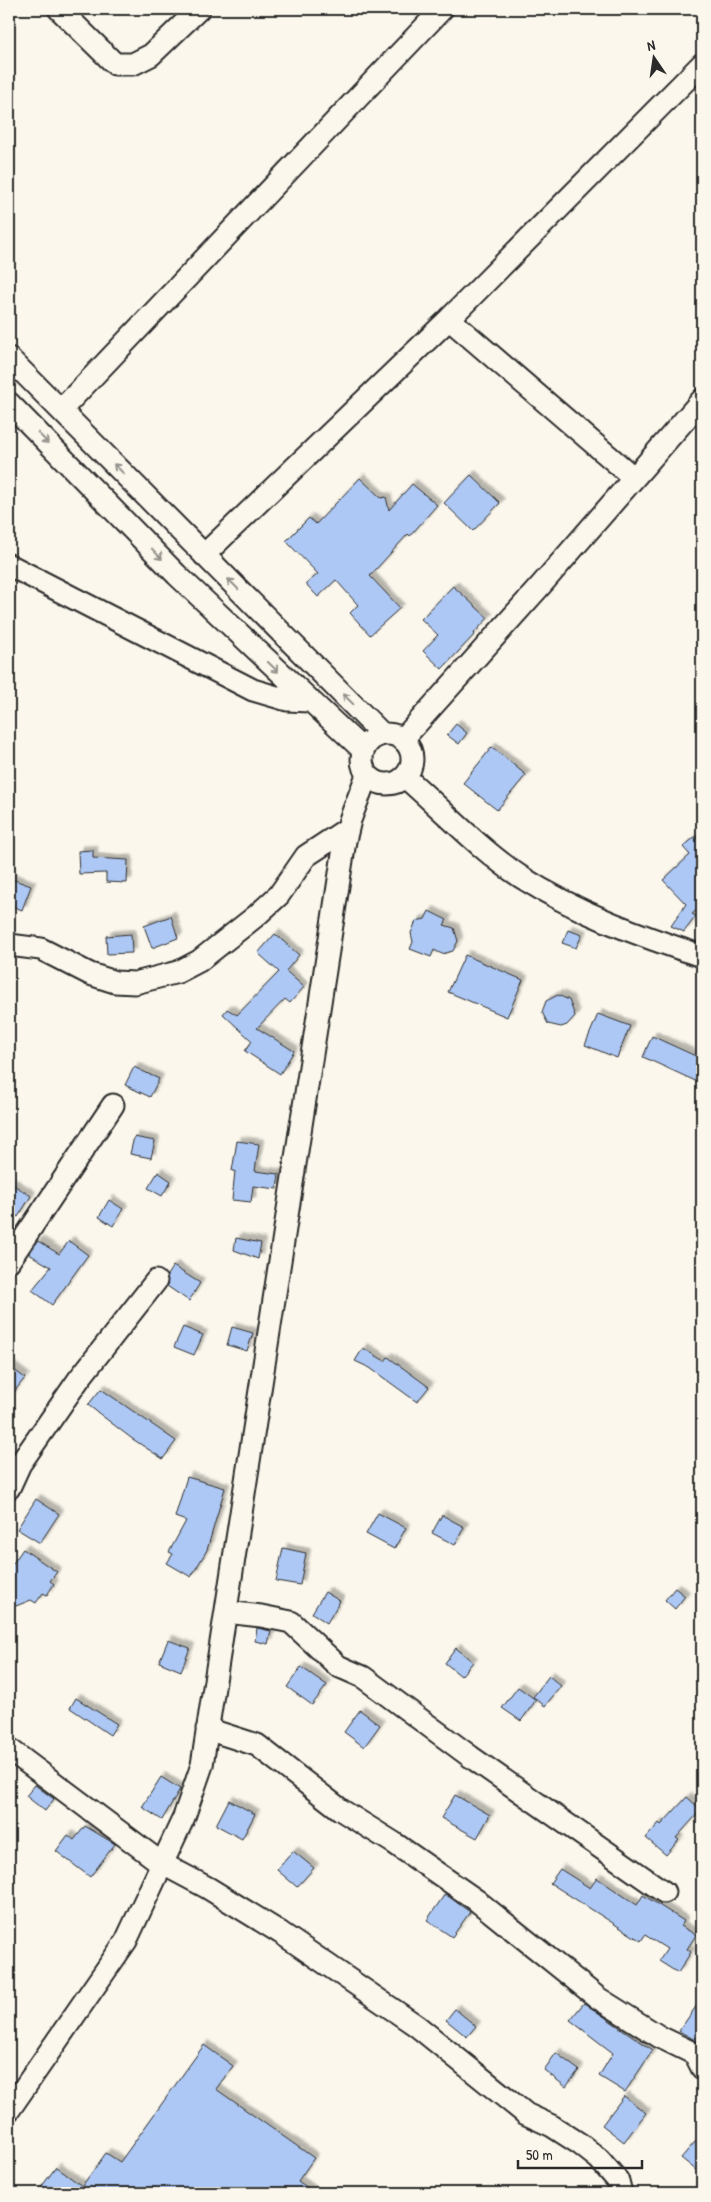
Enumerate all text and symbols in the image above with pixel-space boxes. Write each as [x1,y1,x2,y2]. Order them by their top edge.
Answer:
north arrow [628,32,678,82]
text: N [645,35,657,55]
one-way arrow [37,431,49,444]
one-way arrow [113,463,125,475]
one-way arrow [150,548,163,560]
one-way arrow [227,578,239,591]
one-way arrow [267,661,280,673]
one-way arrow [342,693,354,706]
scale bar [518,2137,642,2169]
text: 50 m [526,2144,553,2165]

